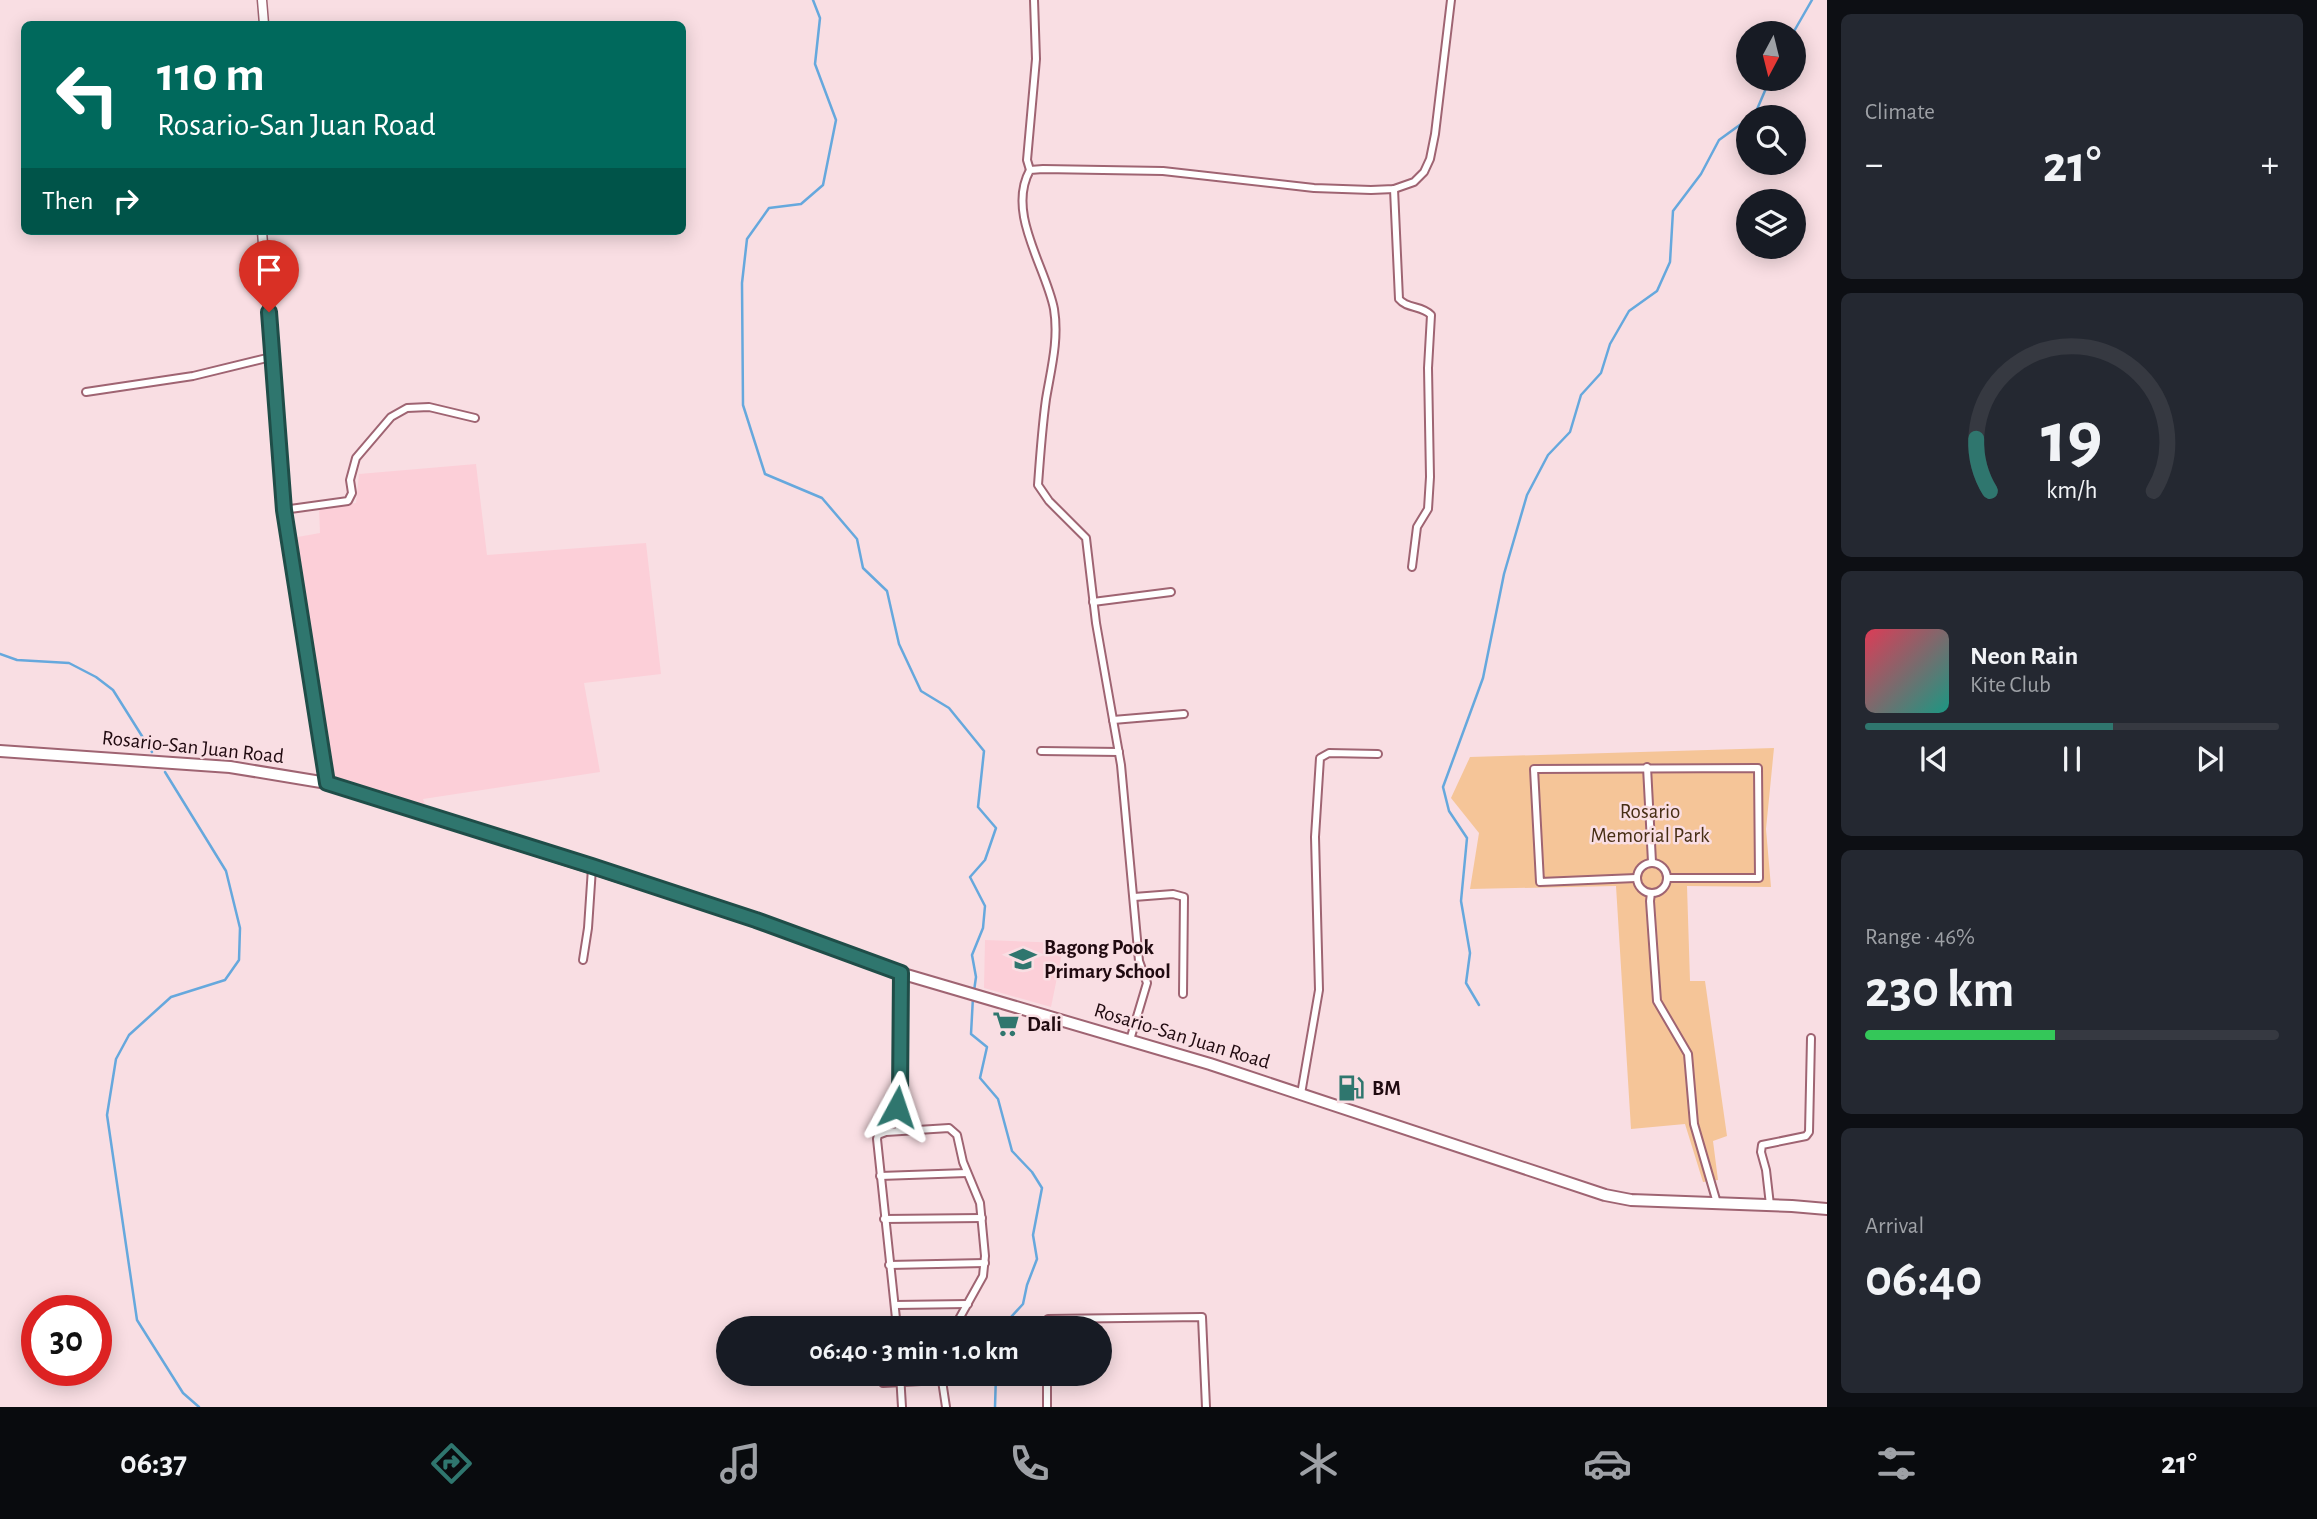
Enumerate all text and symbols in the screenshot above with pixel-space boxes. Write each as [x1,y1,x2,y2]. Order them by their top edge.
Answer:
north arrow [1736,21,1806,91]
map controls [1736,21,1806,259]
icon: left [42,49,133,140]
text: 110 m [157,51,265,100]
text: Climate [1865,101,1935,124]
button: search [1736,105,1806,175]
text: Rosario-San Juan Road [157,109,436,141]
text: 21° [2043,139,2101,191]
text: − [1865,146,1883,184]
text: + [2261,146,2279,184]
icon: right [107,182,145,220]
text: Then [42,188,93,214]
button: layers [1736,189,1806,259]
pin [239,240,299,312]
icon: arrive [250,251,288,289]
text: 19 [2041,403,2103,476]
text: km/h [2046,478,2098,503]
text: Neon Rain [1970,643,2078,669]
text: Kite Club [1970,674,2051,697]
street label: Rosario-San Juan Road [101,727,285,767]
icon: previous [1915,740,1953,778]
icon: pause [2053,740,2091,778]
icon: next [2191,740,2229,778]
park label: Rosario Memorial Park [1590,801,1710,846]
text: Range · 46% [1865,926,1975,949]
place label: Bagong Pook Primary School [1044,937,1171,982]
school or university icon: Bagong Pook Primary School [1008,944,1038,974]
text: 230 km [1865,964,2015,1016]
street label: Rosario-San Juan Road [1091,999,1273,1073]
supermarket icon: Dali [991,1009,1021,1039]
place label: Dali [1027,1014,1062,1035]
position arrow [860,1070,934,1144]
fuel station icon: BM [1336,1073,1366,1103]
place label: BM [1372,1078,1401,1099]
text: Arrival [1865,1215,1924,1238]
text: 06:40 [1865,1253,1982,1305]
speed limit sign: 30 [21,1295,112,1386]
text: 06:40 · 3 min · 1.0 km [809,1338,1019,1364]
icon: directions [427,1439,476,1488]
icon: music [716,1439,765,1488]
icon: phone [1005,1439,1054,1488]
icon: climate [1294,1439,1343,1488]
icon: car [1583,1439,1632,1488]
icon: filters [1872,1439,1921,1488]
text: 06:37 [120,1447,187,1479]
text: 21° [2161,1447,2197,1479]

